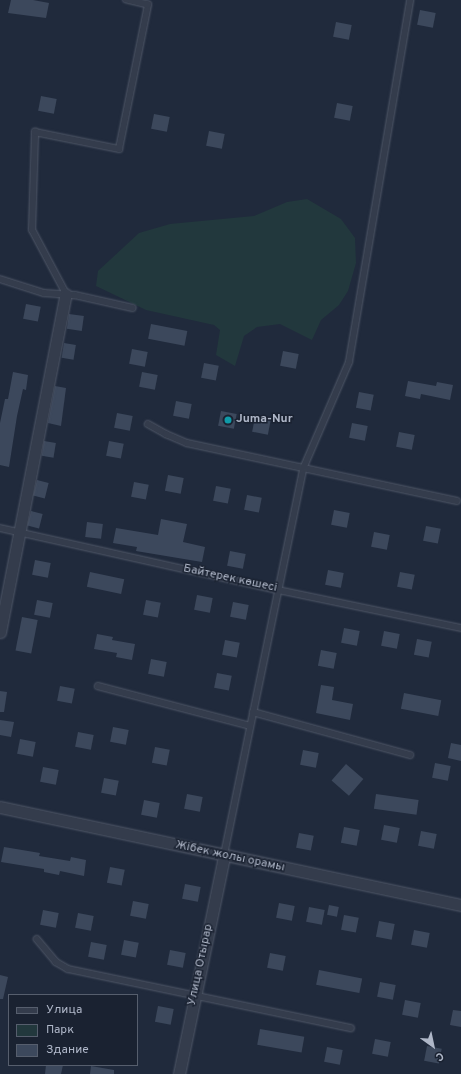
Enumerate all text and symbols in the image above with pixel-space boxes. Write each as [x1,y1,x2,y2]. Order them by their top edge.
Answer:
place label: Juma-Nur [236,413,293,427]
marker: Juma-Nur [223,415,233,425]
street label: Байтерек көшесі [182,562,278,596]
street label: Жібек жолы орамы [174,838,286,876]
street label: Улица Отырар [185,923,217,1007]
legend [8,994,138,1066]
text: Улица [46,1002,82,1018]
text: Парк [46,1022,74,1038]
north arrow [413,1026,453,1066]
text: Здание [46,1042,89,1058]
text: С [433,1048,446,1064]

